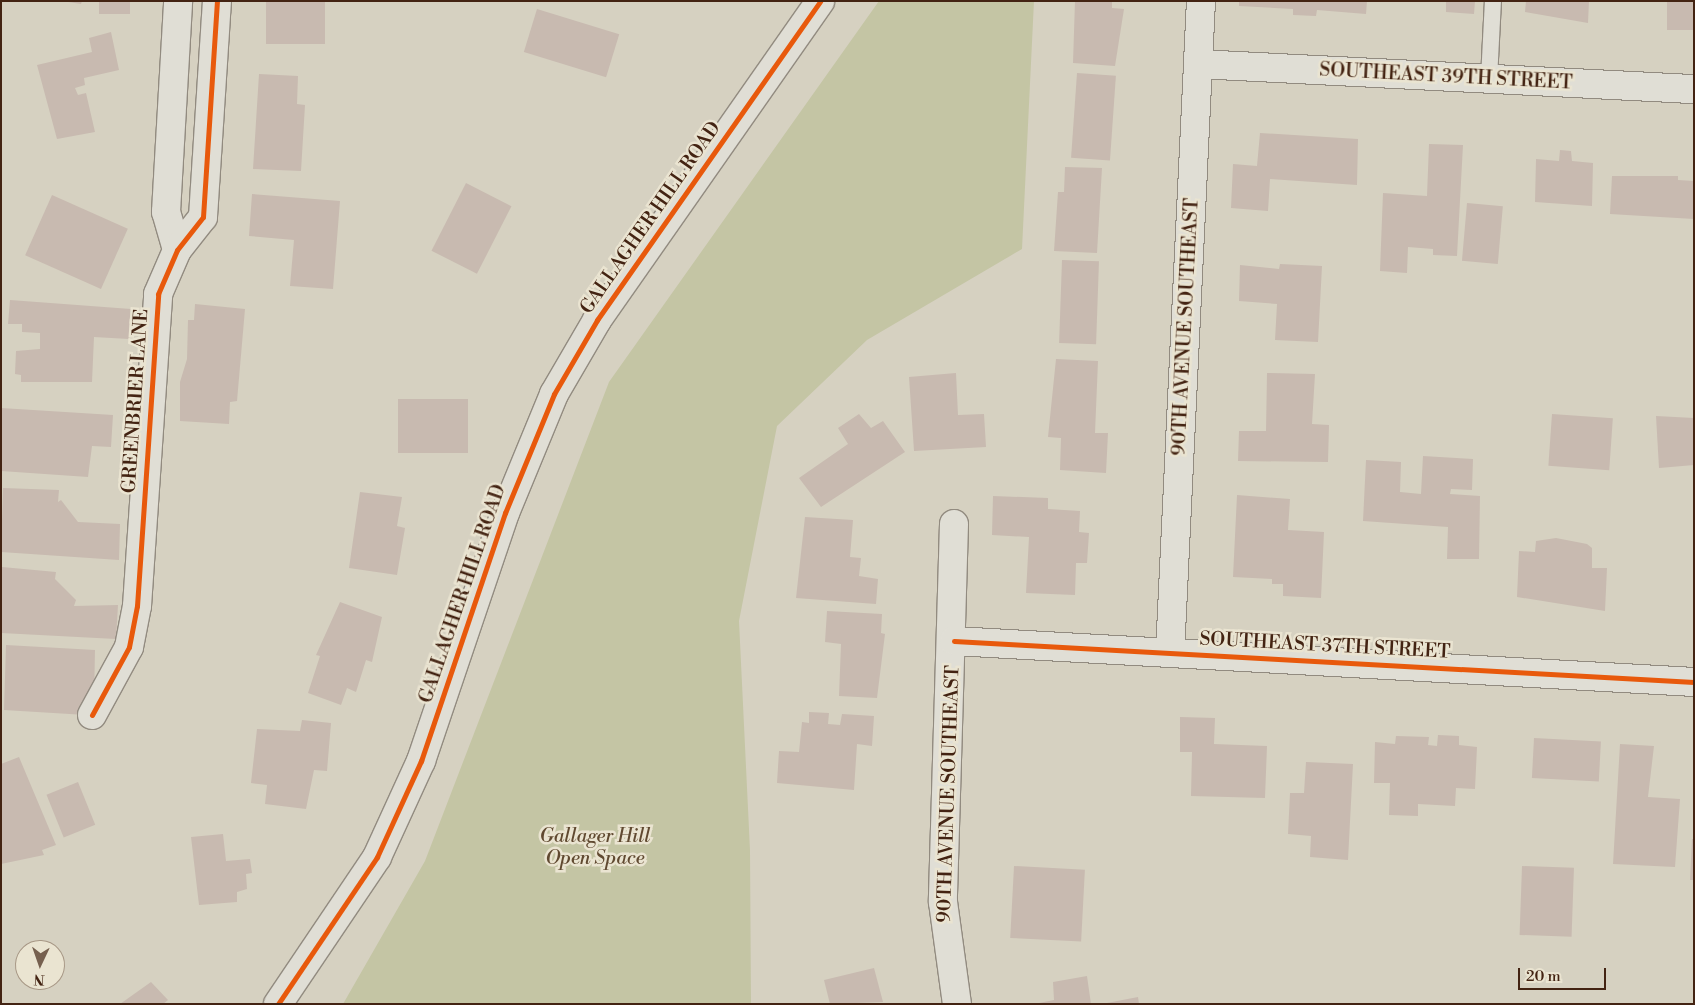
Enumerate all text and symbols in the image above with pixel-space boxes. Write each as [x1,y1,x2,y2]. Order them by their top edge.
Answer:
street label: SOUTHEAST 39TH STREET [1319,59,1573,95]
street label: GALLAGHER HILL ROAD [576,117,726,319]
street label: 90TH AVENUE SOUTHEAST [1168,198,1204,456]
street label: GREENBRIER LANE [118,308,154,494]
street label: GALLAGHER HILL ROAD [415,482,511,706]
street label: SOUTHEAST 37TH STREET [1199,628,1451,664]
street label: 90TH AVENUE SOUTHEAST [933,665,965,923]
park label: Gallager Hill Open Space [540,826,650,870]
north arrow [15,940,65,990]
scale bar [1520,958,1608,990]
text: 20 m [1526,967,1561,986]
text: N [33,970,45,988]

